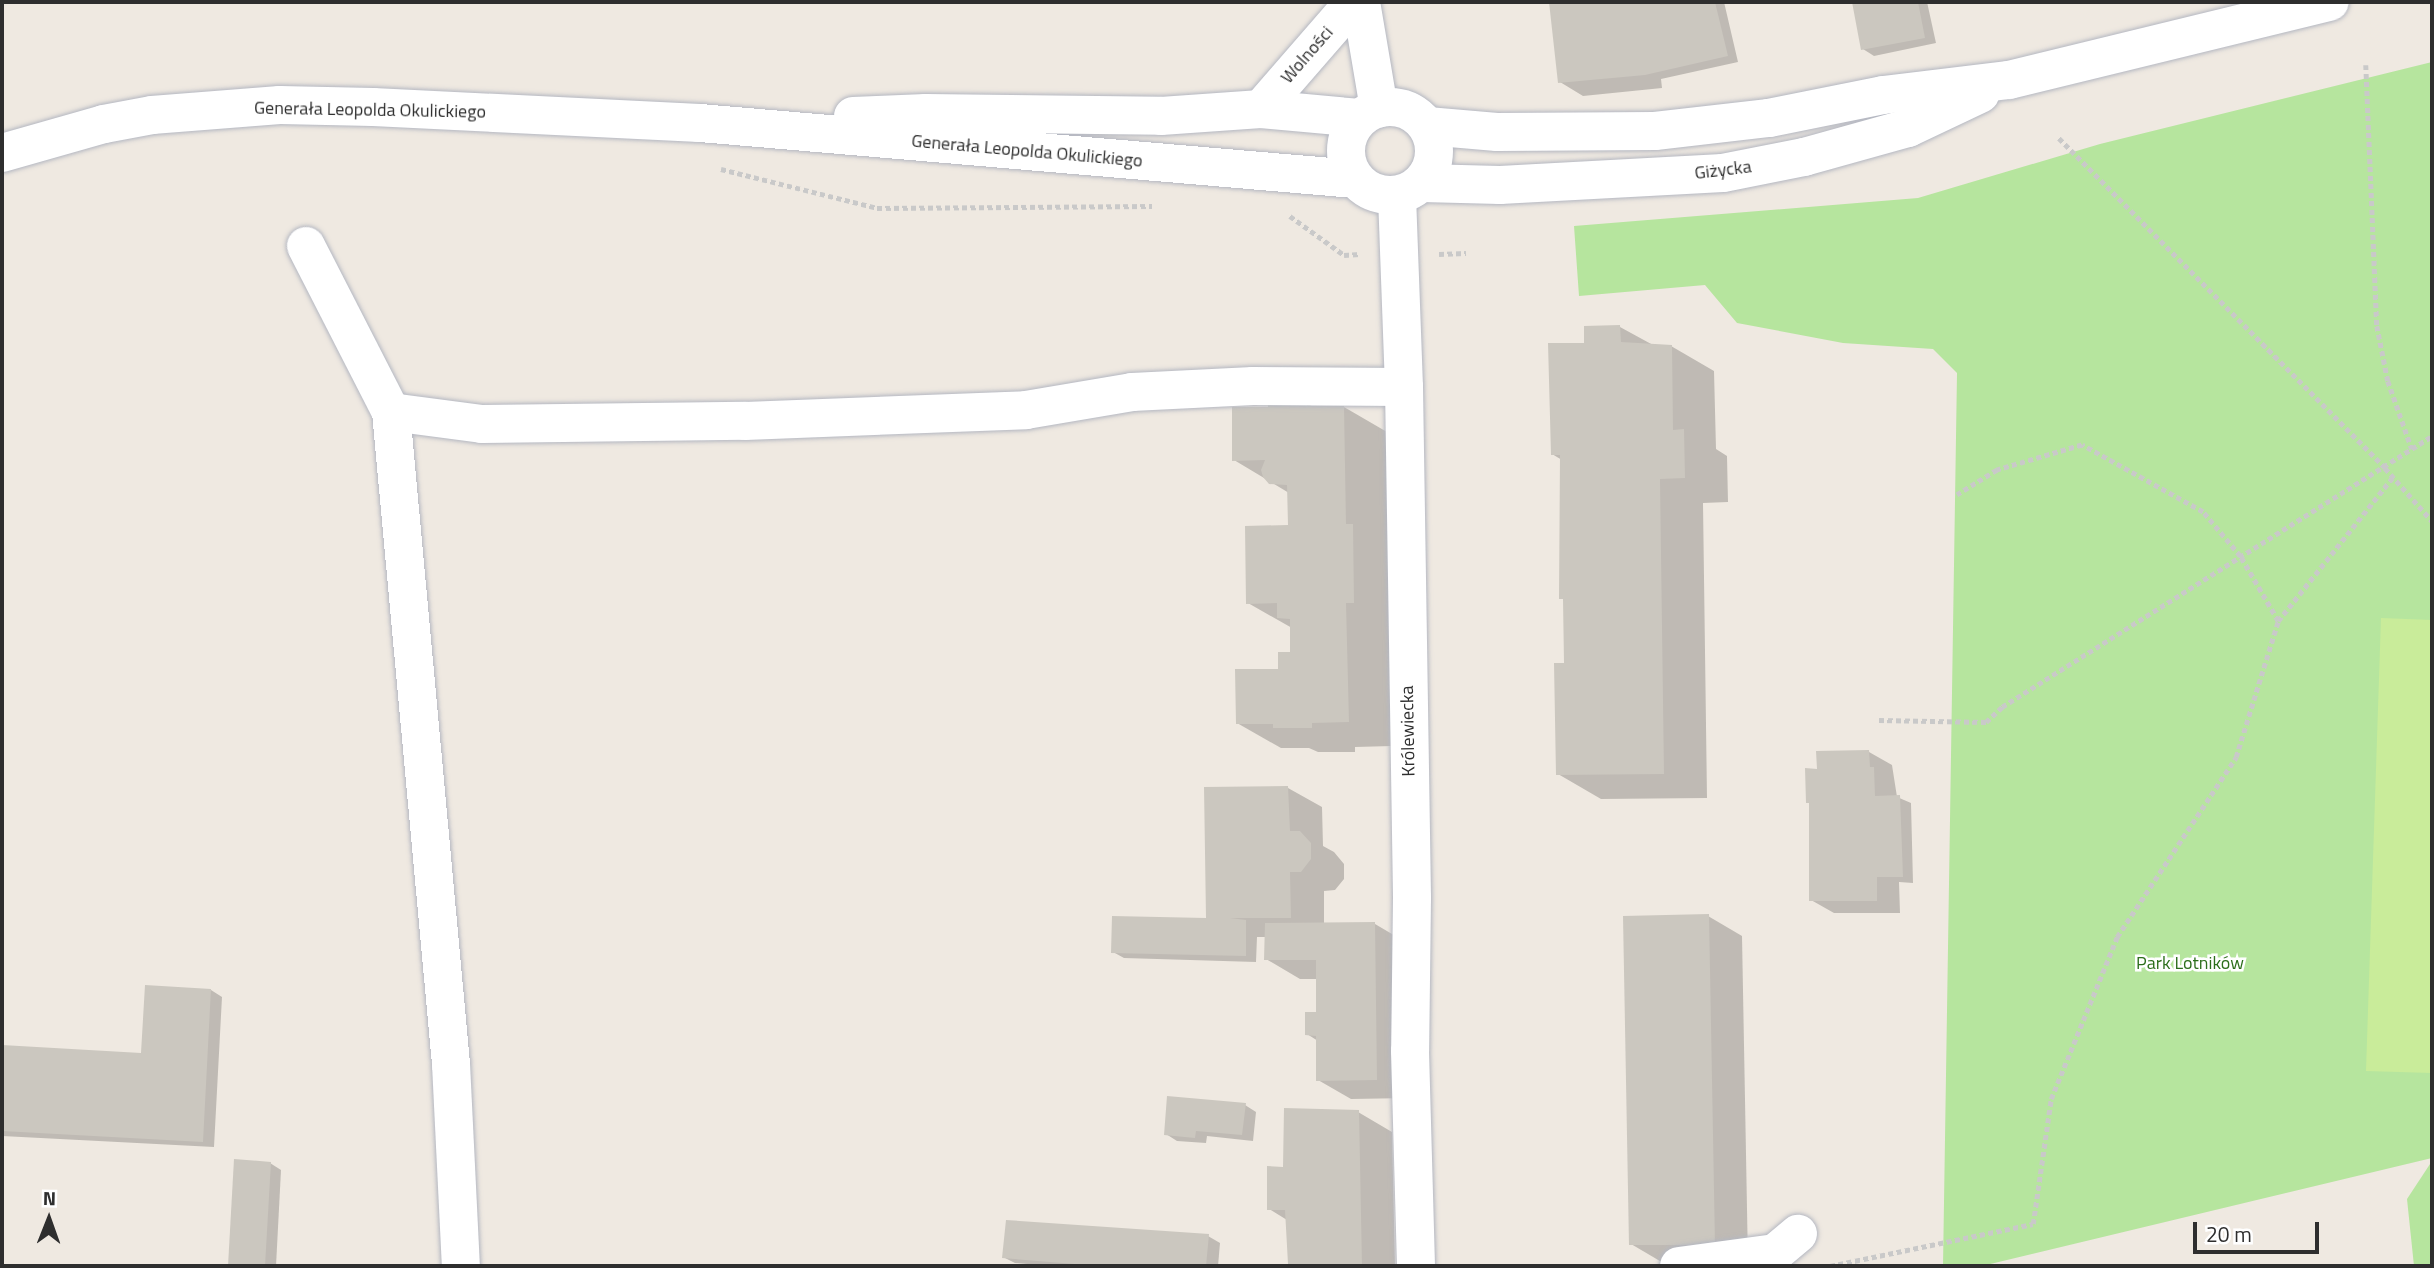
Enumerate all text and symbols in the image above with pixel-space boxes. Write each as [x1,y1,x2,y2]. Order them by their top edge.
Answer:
street label: Wolności [1276,22,1338,88]
street label: Generała Leopolda Okulickiego [254,97,486,123]
street label: Generała Leopolda Okulickiego [911,130,1143,172]
street label: Giżycka [1693,156,1753,184]
street label: Królewiecka [1396,685,1420,777]
park label: Park Lotników [2136,952,2244,974]
text: N [43,1183,56,1212]
north arrow [14,1184,84,1254]
scale bar [2196,1208,2322,1252]
text: 20 m [2206,1218,2252,1250]

